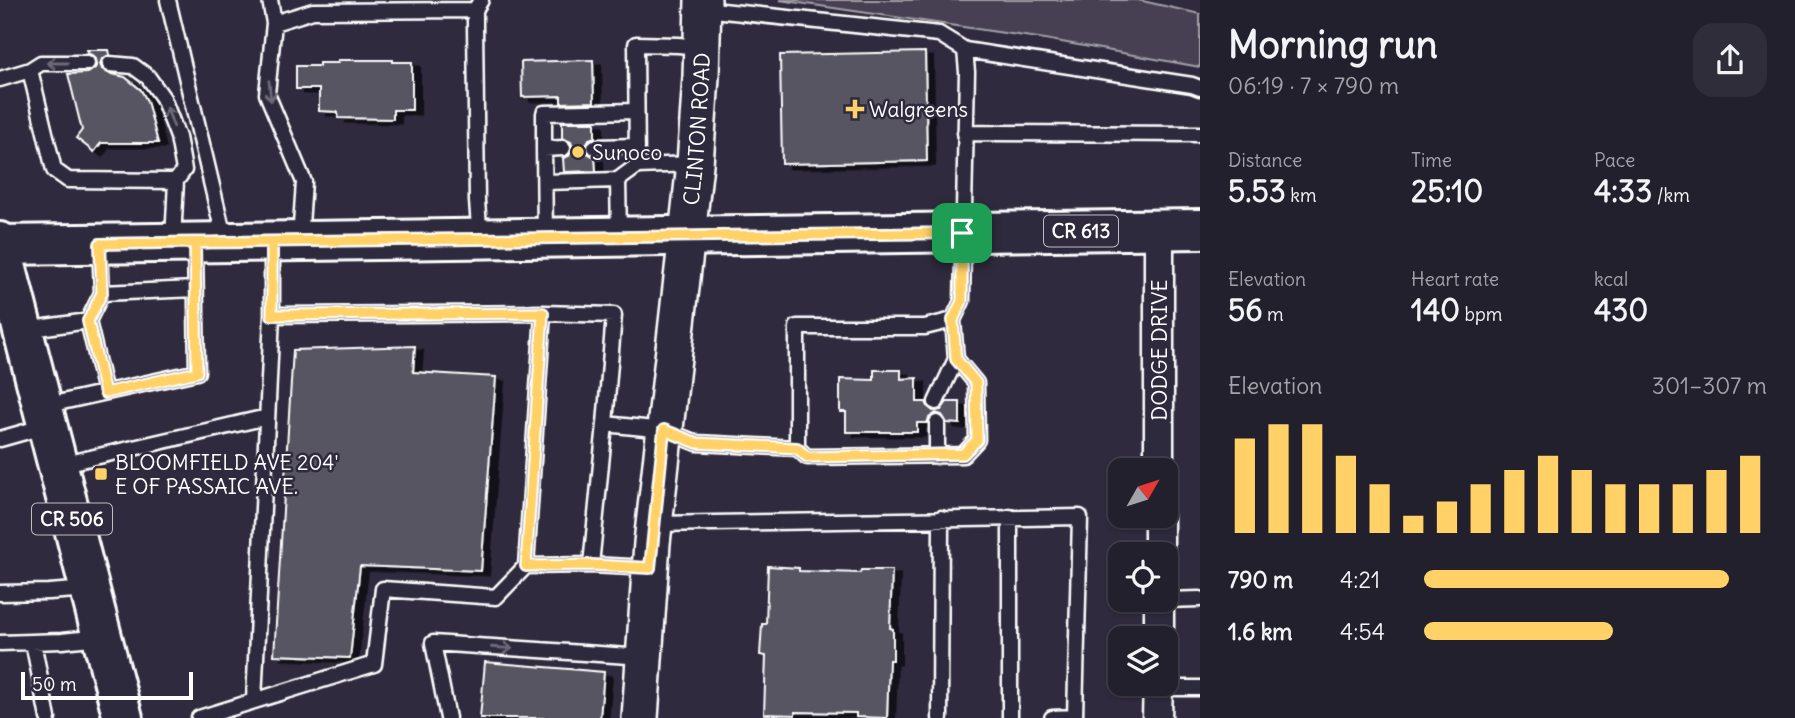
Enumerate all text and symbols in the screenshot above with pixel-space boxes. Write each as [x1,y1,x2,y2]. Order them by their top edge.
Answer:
text: Morning run [1228,21,1438,68]
button: share [1693,23,1767,97]
street label: CLINTON ROAD [677,52,715,207]
one-way arrow [46,56,69,70]
text: 06:19 · 7 × 790 m [1228,71,1399,100]
one-way arrow [264,79,277,102]
place label: Walgreens [869,96,968,123]
marker: Walgreens [847,101,863,117]
one-way arrow [163,106,175,128]
place label: Sunoco [592,139,662,166]
marker: Sunoco [570,144,586,160]
text: Distance [1228,148,1302,172]
text: Time [1411,148,1452,172]
text: Pace [1594,148,1635,172]
text: 5.53 [1228,172,1286,210]
text: 25:10 [1411,172,1483,210]
text: 4:33 [1594,172,1652,210]
text: km [1286,183,1317,207]
text: /km [1652,183,1690,207]
pin [932,203,992,263]
icon: arrive [943,214,981,252]
road number: CR 613 [1044,216,1118,246]
text: Elevation [1228,267,1306,291]
text: Heart rate [1411,267,1499,291]
text: kcal [1594,267,1628,291]
street label: DODGE DRIVE [1146,279,1173,421]
text: 56 [1228,291,1263,329]
text: 140 [1411,291,1460,329]
text: 430 [1594,291,1648,329]
text: m [1263,302,1284,326]
text: bpm [1460,302,1503,326]
text: Elevation [1228,371,1322,400]
text: 301–307 m [1652,371,1767,400]
place label: BLOOMFIELD AVE 204' E OF PASSAIC AVE. [115,449,338,500]
north arrow [1108,458,1178,528]
map controls [1108,458,1178,696]
marker: BLOOMFIELD AVE 204' E OF PASSAIC AVE. [93,466,109,482]
road number: CR 506 [32,504,112,534]
button: locate [1108,542,1178,612]
text: 790 m [1228,565,1293,594]
text: 4:21 [1340,565,1380,594]
text: 1.6 km [1228,617,1293,646]
text: 4:54 [1340,617,1385,646]
button: layers [1108,626,1178,696]
one-way arrow [490,641,513,654]
scale bar [21,669,192,701]
text: 50 m [32,672,77,696]

